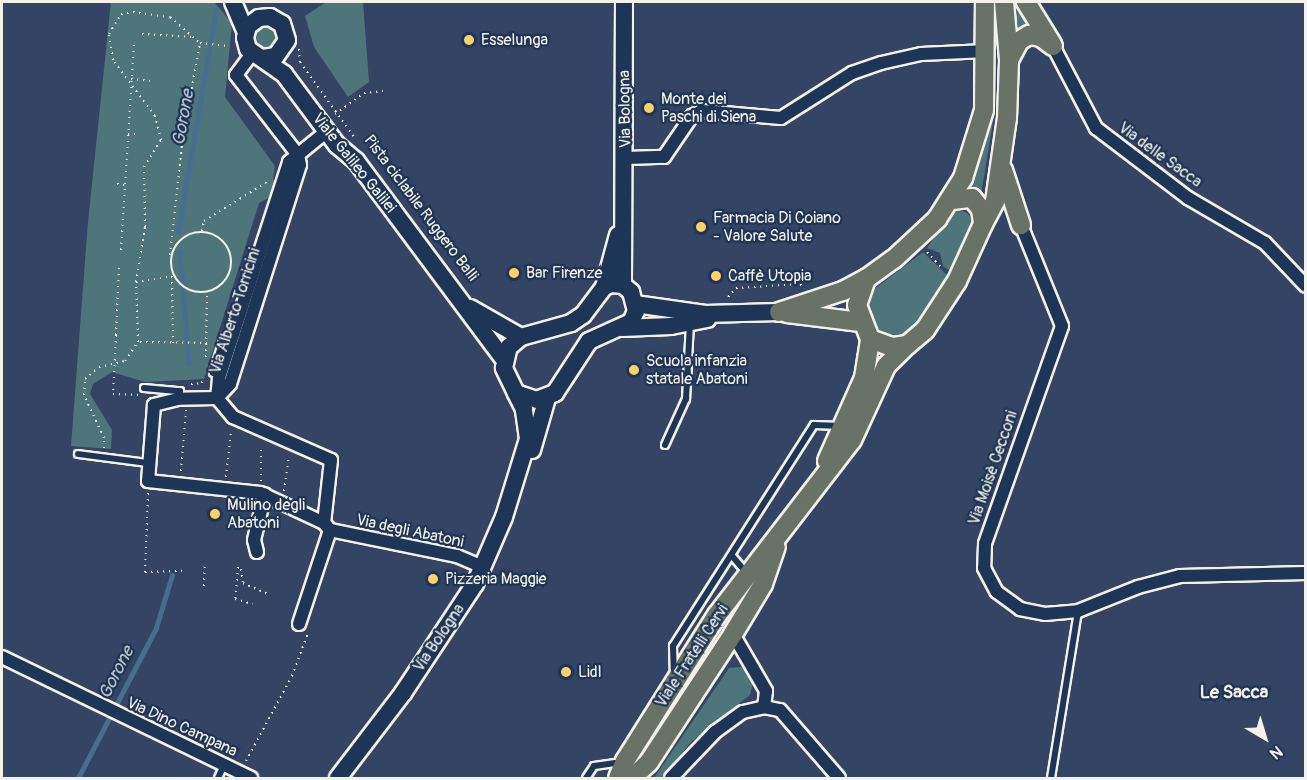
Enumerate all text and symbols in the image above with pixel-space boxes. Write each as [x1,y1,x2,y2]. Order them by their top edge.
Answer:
place label: Esselunga [481,30,548,50]
marker: Esselunga [462,33,476,47]
street label: Via Bologna [615,70,635,148]
water label: Gorone [168,88,200,148]
place label: Monte dei Paschi di Siena [661,89,756,127]
marker: Monte dei Paschi di Siena [642,101,656,115]
street label: Viale Galileo Galilei [308,109,400,217]
street label: Via delle Sacca [1114,118,1206,192]
street label: Pista ciclabile Ruggero Balli [360,131,482,285]
place label: Farmacia Di Coiano - Valore Salute [713,208,841,246]
marker: Farmacia Di Coiano - Valore Salute [694,220,708,234]
street label: Via Alberto Torricini [206,246,264,376]
place label: Bar Firenze [526,263,602,283]
marker: Bar Firenze [507,266,521,280]
place label: Caffè Utopia [728,266,811,286]
marker: Caffè Utopia [709,269,723,283]
place label: Scuola infanzia statale Abatoni [646,351,748,389]
marker: Scuola infanzia statale Abatoni [627,363,641,377]
street label: Via Moisè Cecconi [964,408,1022,528]
place label: Mulino degli Abatoni [227,495,305,533]
marker: Mulino degli Abatoni [208,507,222,521]
street label: Via degli Abatoni [355,510,465,552]
place label: Pizzeria Maggie [445,569,547,589]
marker: Pizzeria Maggie [426,572,440,586]
street label: Via Bologna [409,600,469,676]
street label: Viale Fratelli Cervi [652,601,732,711]
water label: Gorone [95,643,139,703]
place label: Lidl [578,662,602,682]
marker: Lidl [559,665,573,679]
district label: Le Sacca [1200,682,1268,704]
street label: Via Dino Campana [124,693,240,761]
north arrow [1235,708,1295,768]
text: N [1266,741,1287,763]

